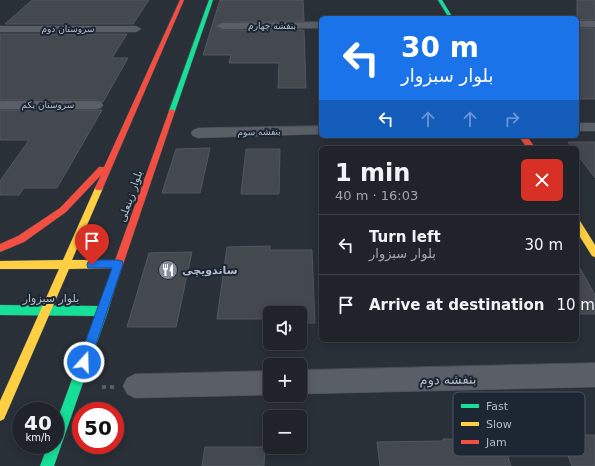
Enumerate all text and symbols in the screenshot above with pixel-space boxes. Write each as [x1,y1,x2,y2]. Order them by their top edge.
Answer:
street label: بنفشه چهارم [248,21,296,31]
street label: سروستان دوم [41,24,95,34]
text: 30 m [401,31,479,64]
icon: left [335,32,387,84]
text: بلوار سبزوار [401,65,494,86]
street label: سروستان یکم [22,100,74,111]
icon: left [375,108,397,130]
icon: ahead [417,108,439,130]
icon: ahead [459,108,481,130]
icon: right [501,108,523,130]
street label: بنفشه سوم [237,127,281,137]
text: 1 min [335,159,410,187]
button: close [521,159,563,201]
street label: بلوار زینعلی [116,168,145,224]
text: 40 m · 16:03 [335,188,418,203]
pin [75,224,109,265]
text: Turn left [369,228,441,246]
icon: arrive [81,230,103,252]
icon: left [335,234,357,256]
text: 30 m [525,236,563,254]
text: بلوار سبزوار [369,246,436,261]
restaurant icon: ساندویچی [157,259,179,281]
place label: ساندویچی [182,264,237,277]
street label: بلوار سبزوار [22,292,79,305]
icon: arrive [335,294,357,316]
text: Arrive at destination [369,296,544,314]
text: 10 m [556,296,595,314]
map controls [263,306,307,454]
button: sound [263,306,307,350]
position arrow [63,341,105,383]
button: + [263,358,307,402]
street label: بنفشه دوم [419,372,477,388]
legend [453,392,585,456]
text: Fast [486,400,509,413]
speed limit sign: 50 [72,402,124,454]
button: − [263,410,307,454]
text: 40 [24,411,52,435]
text: Slow [486,418,512,431]
text: km/h [25,432,51,443]
text: Jam [485,436,507,449]

